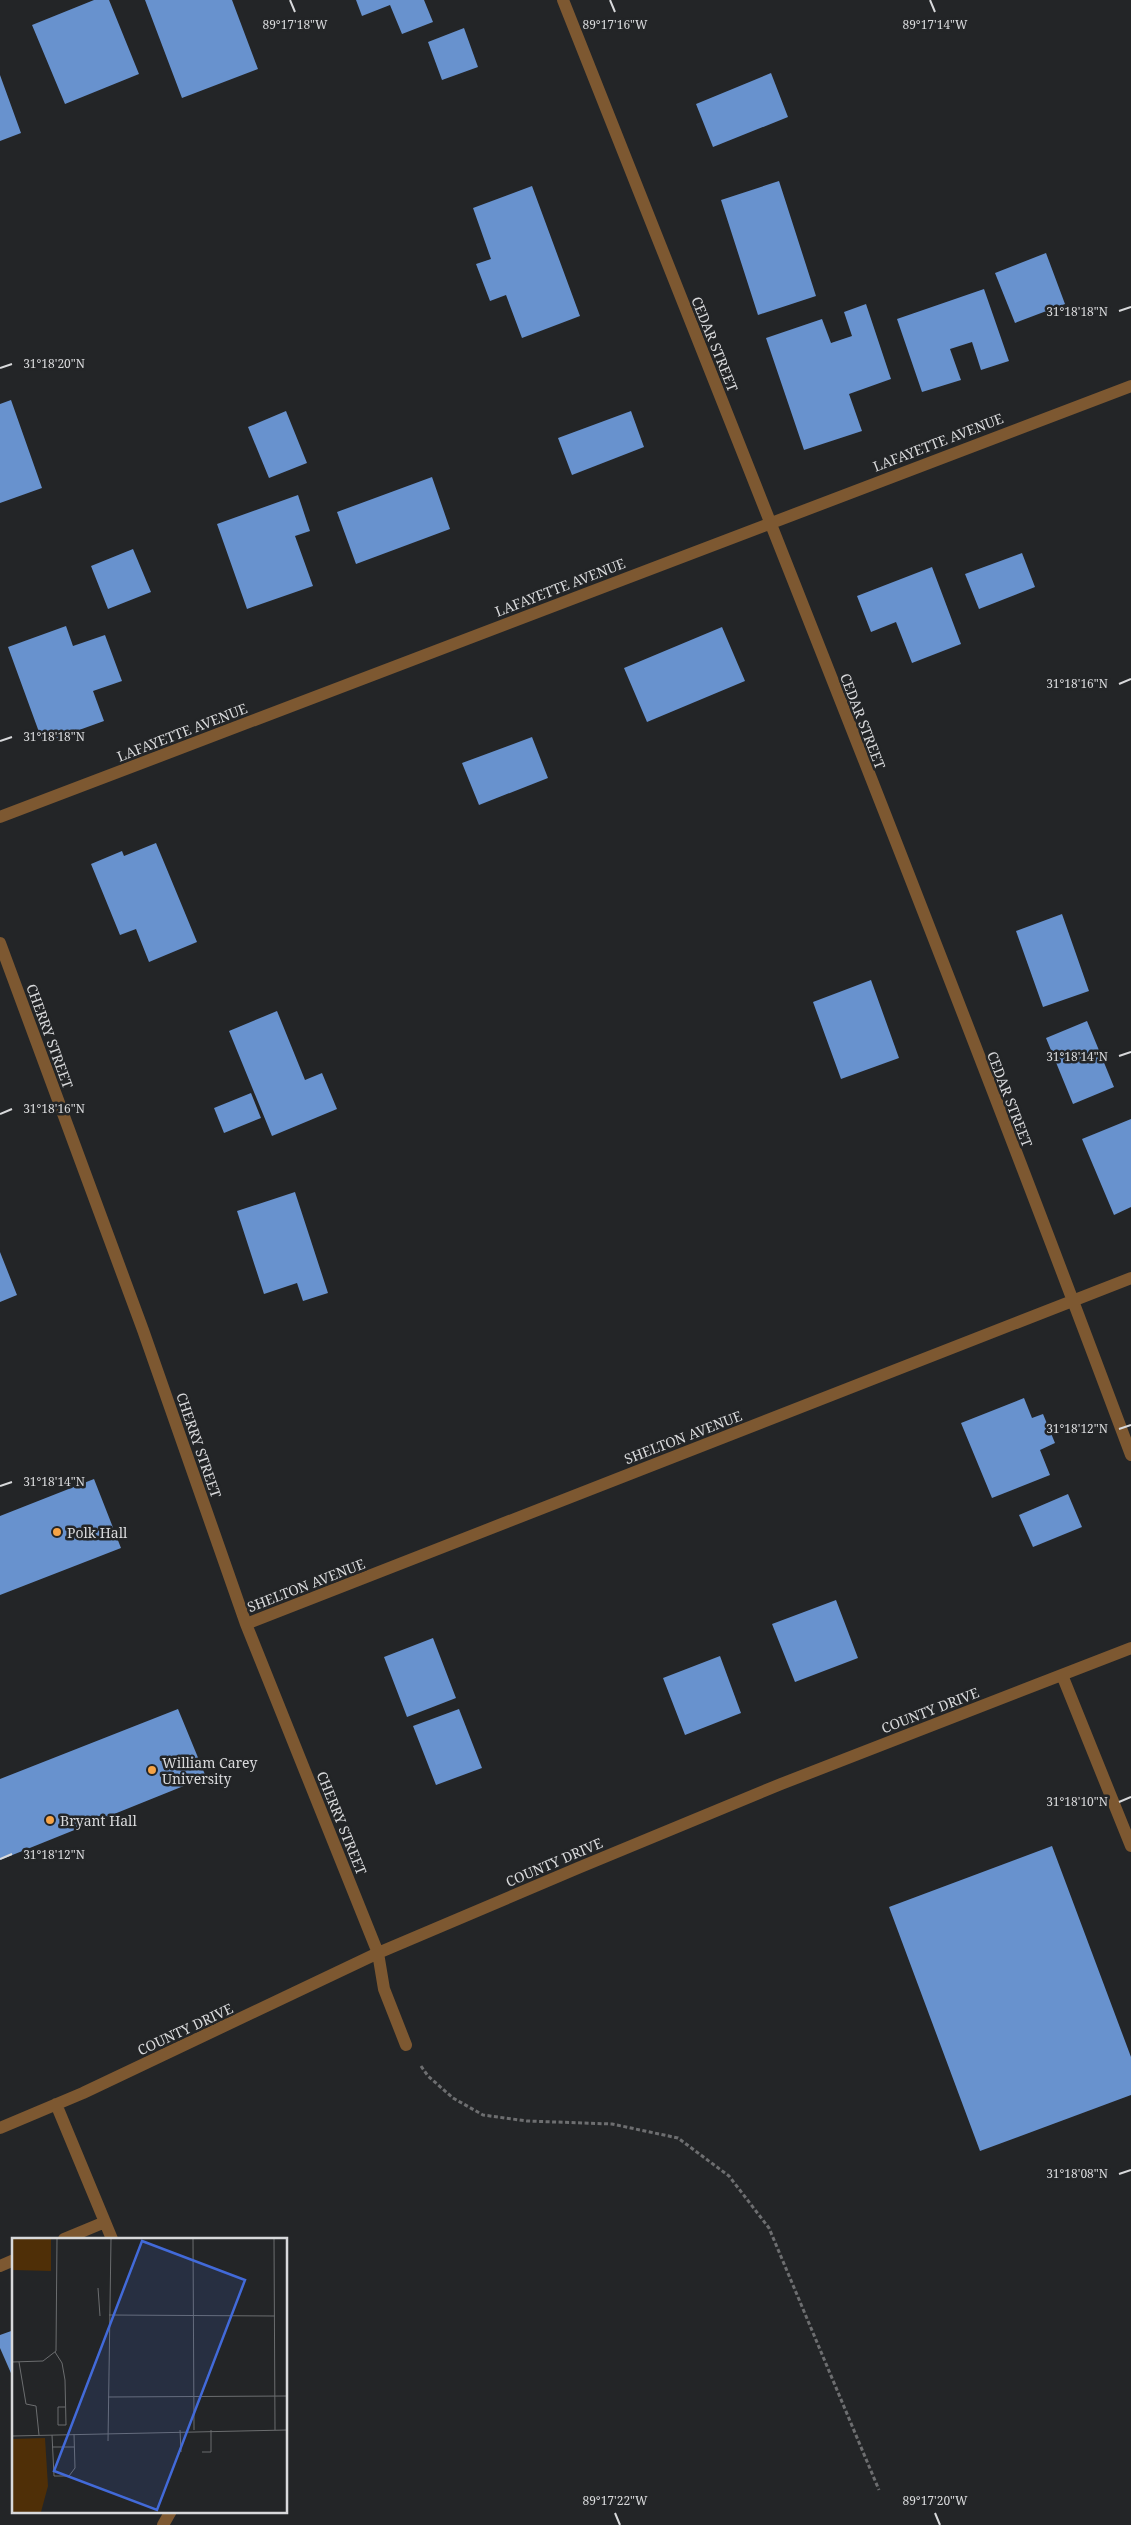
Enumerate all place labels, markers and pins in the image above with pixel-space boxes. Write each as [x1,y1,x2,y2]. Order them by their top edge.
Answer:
place label: Polk Hall [67,1523,128,1542]
marker: Polk Hall [51,1526,63,1538]
place label: William Carey University [162,1753,258,1788]
marker: William Carey University [146,1764,158,1776]
place label: Bryant Hall [60,1811,137,1830]
marker: Bryant Hall [44,1814,56,1826]

